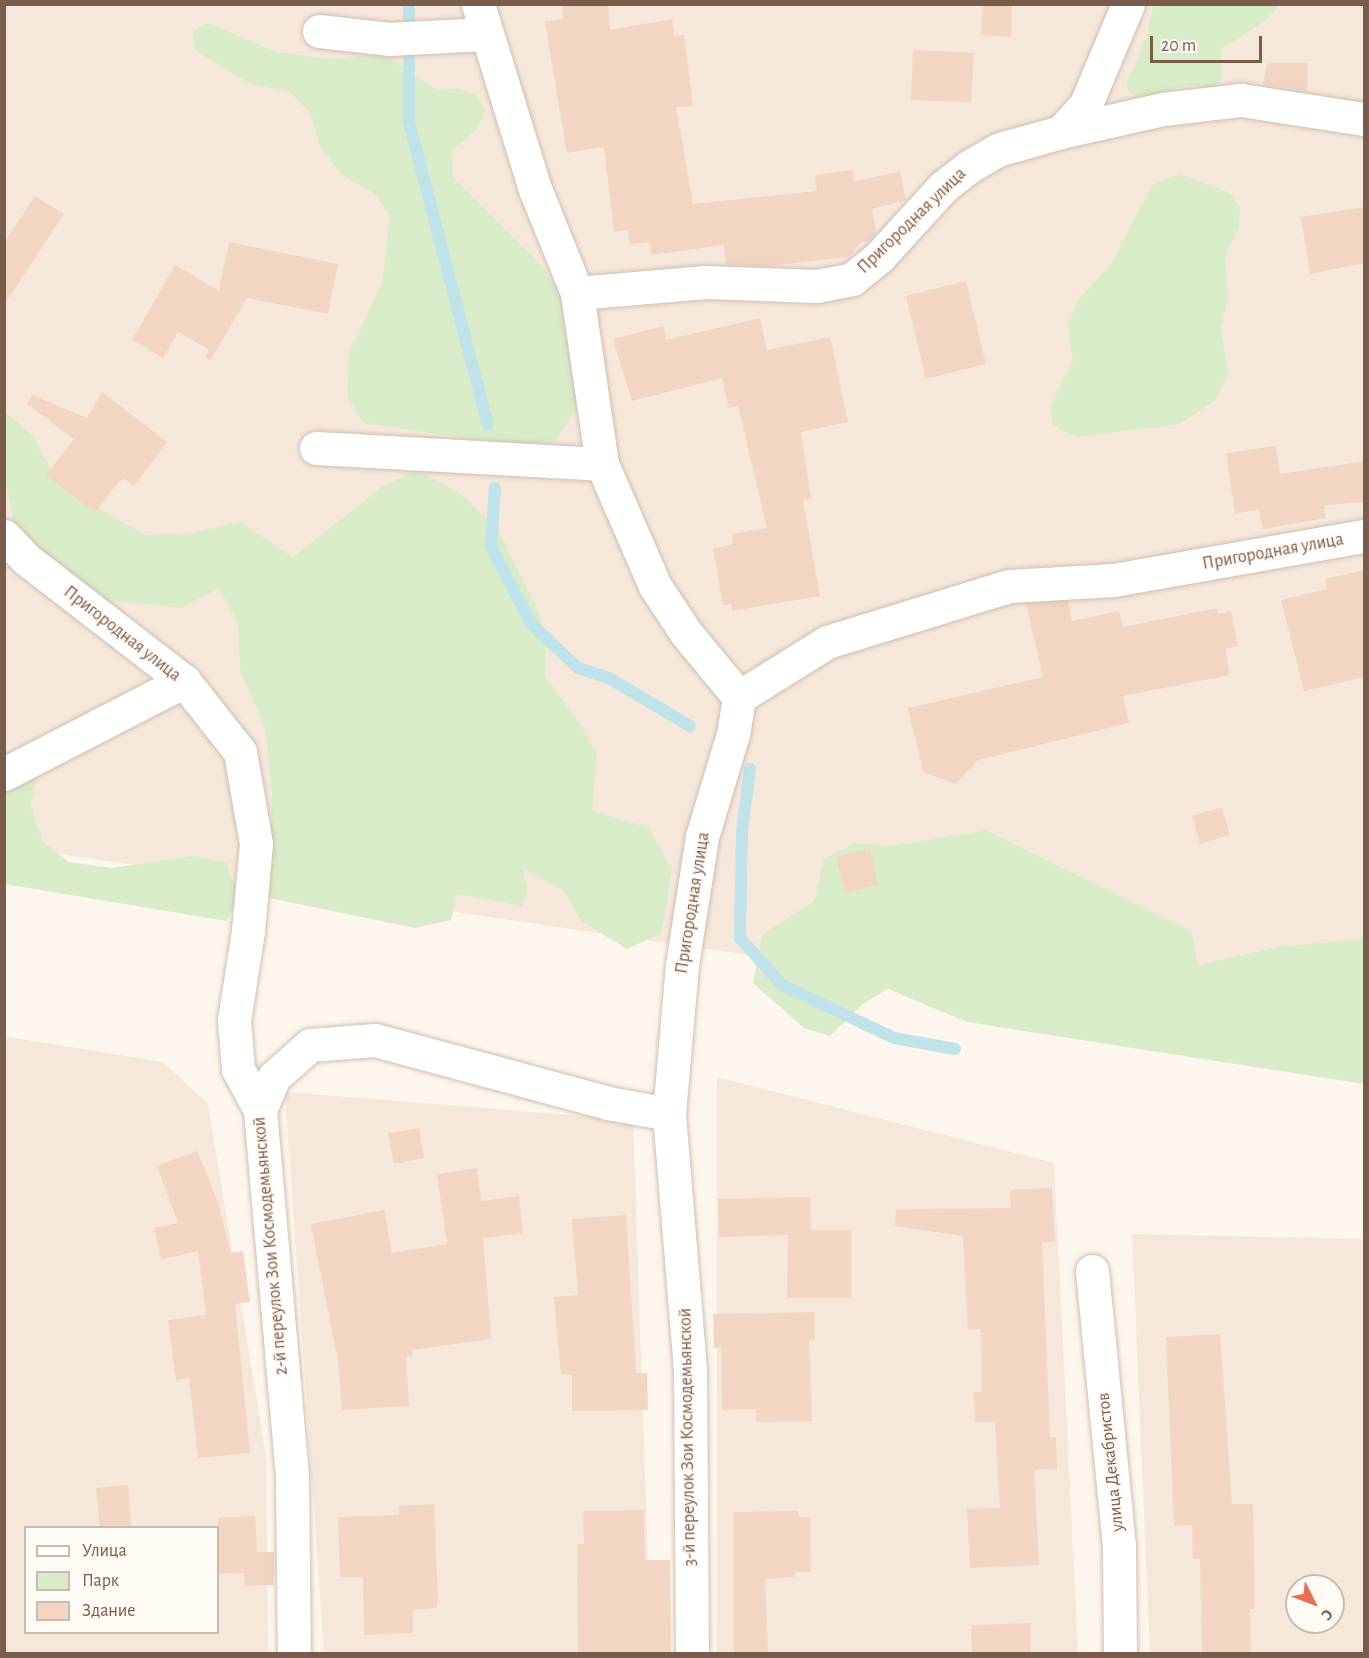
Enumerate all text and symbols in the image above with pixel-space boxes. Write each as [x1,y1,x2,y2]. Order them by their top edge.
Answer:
scale bar [1153,24,1266,62]
text: 20 m [1161,37,1196,55]
street label: Пригородная улица [853,163,971,279]
street label: Пригородная улица [1201,529,1345,575]
street label: Пригородная улица [59,581,185,687]
street label: Пригородная улица [671,831,715,975]
street label: 2-й переулок Зои Космодемьянской [249,1116,293,1376]
street label: 3-й переулок Зои Космодемьянской [675,1308,701,1566]
street label: улица Декабристов [1093,1391,1129,1533]
legend [24,1526,219,1634]
text: Улица [82,1542,127,1560]
text: Парк [82,1572,119,1590]
north arrow [1285,1574,1345,1634]
text: Здание [82,1602,136,1620]
text: С [1318,1606,1336,1623]

